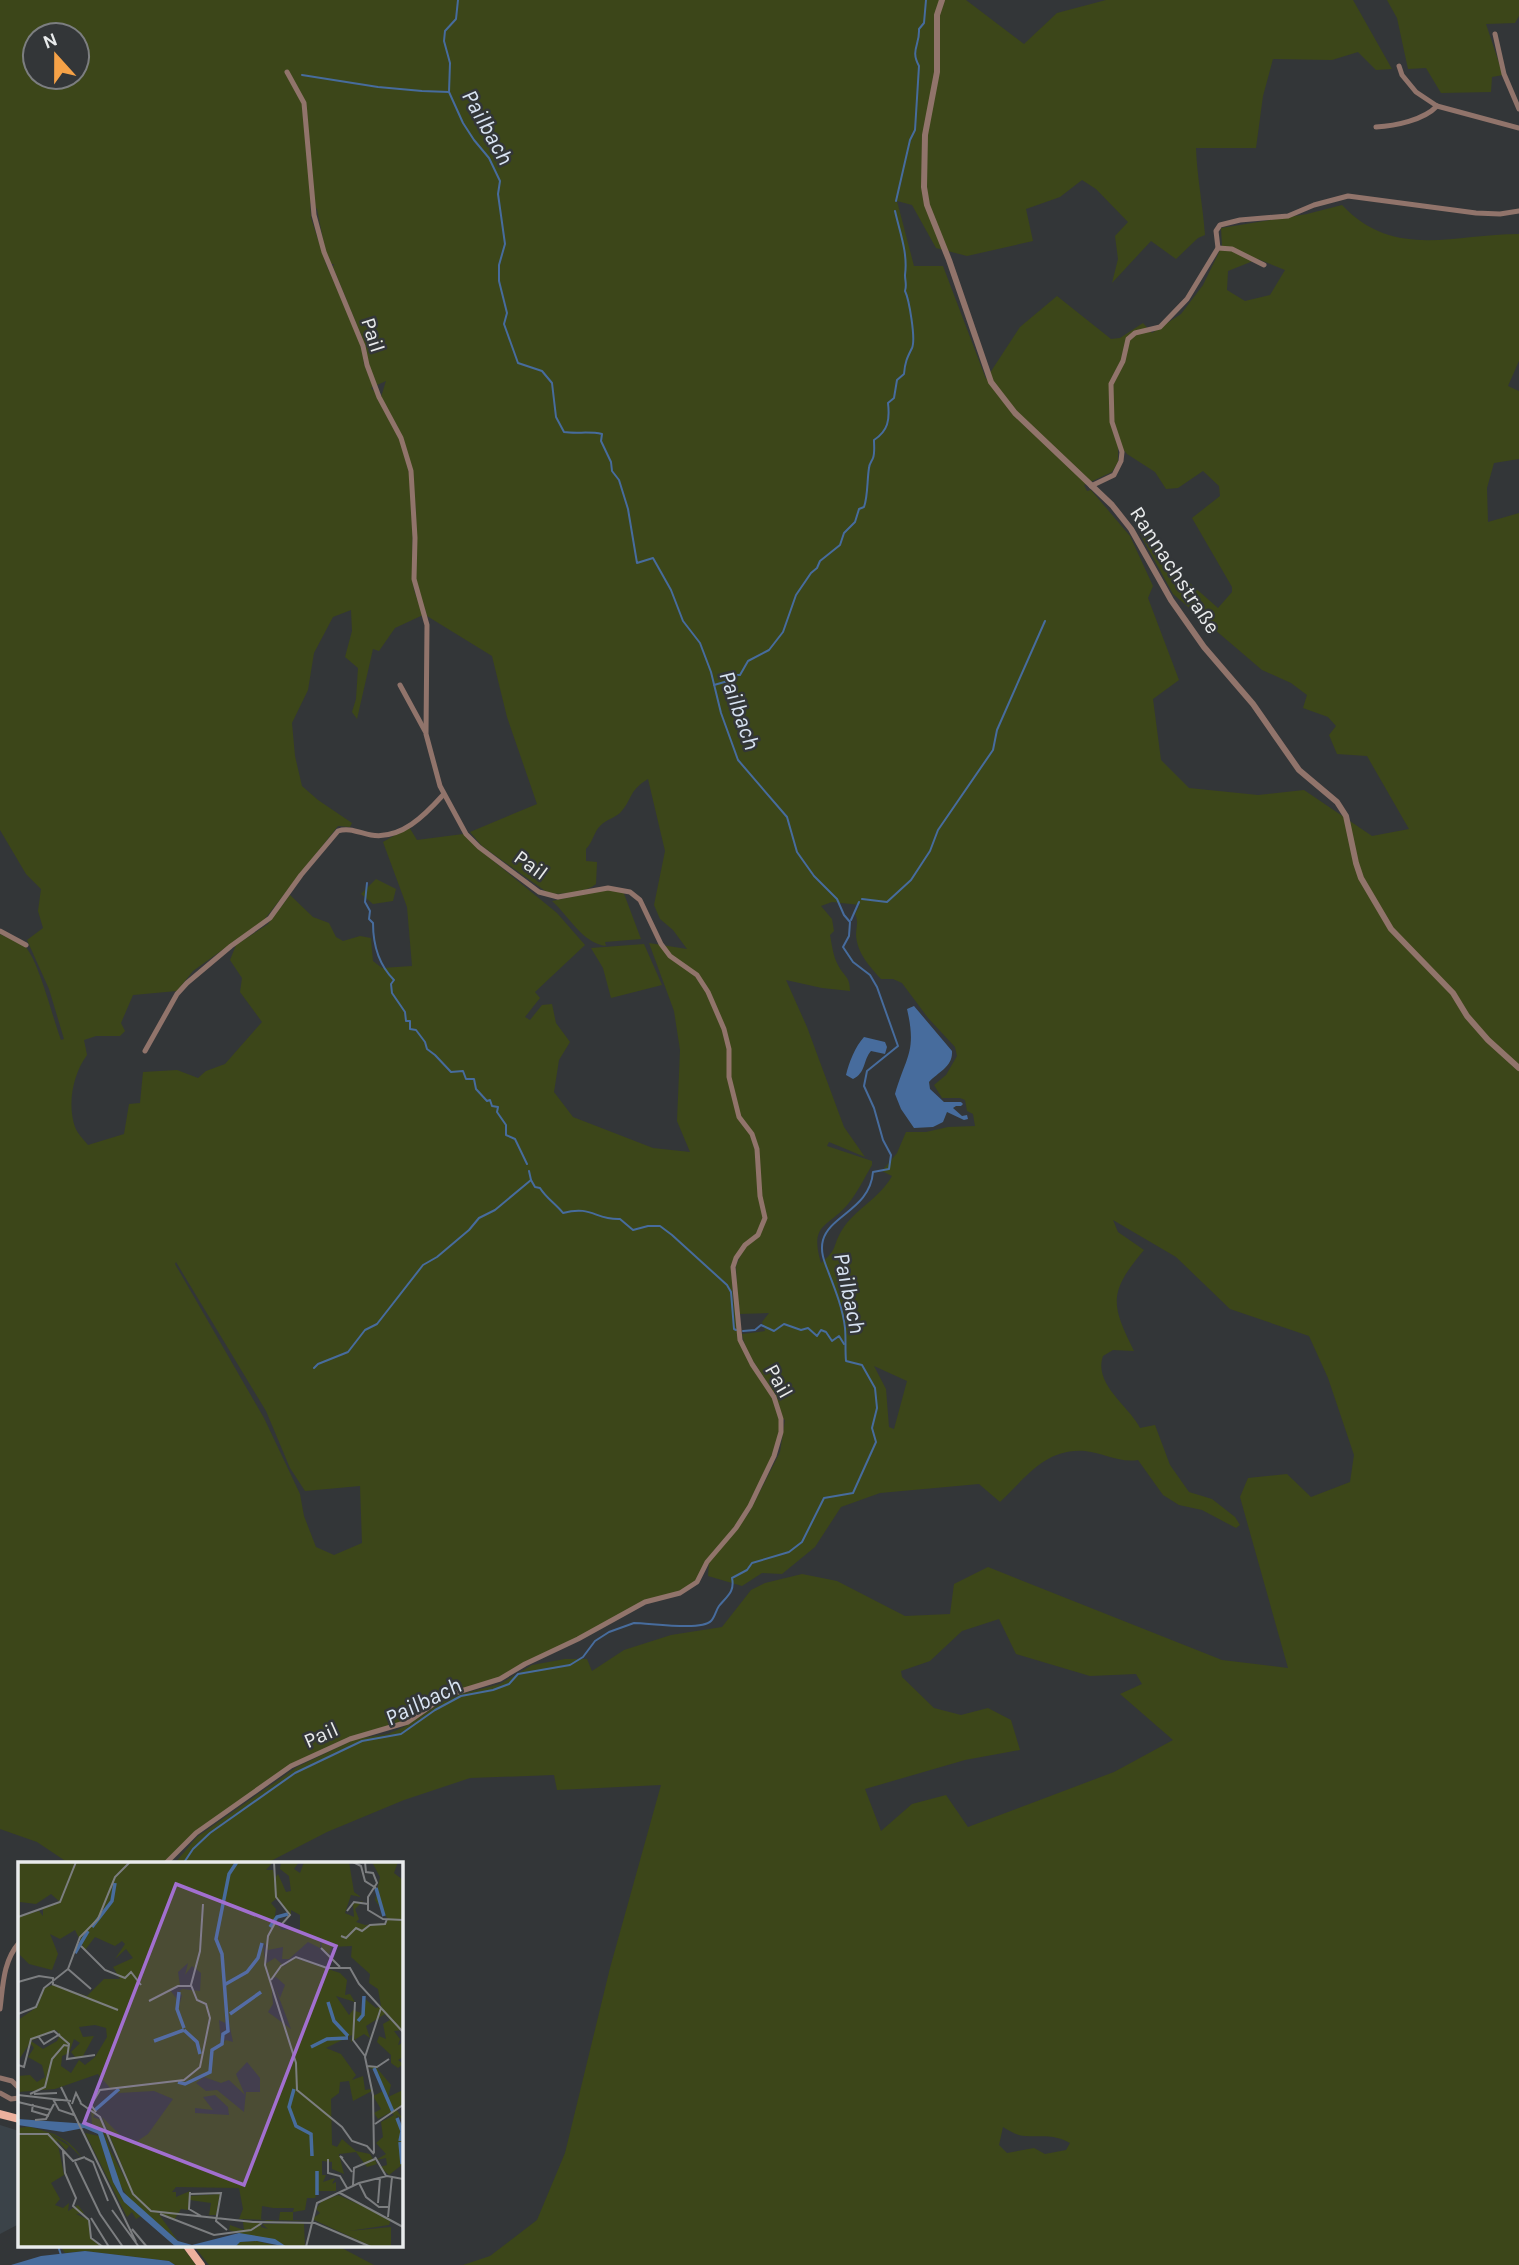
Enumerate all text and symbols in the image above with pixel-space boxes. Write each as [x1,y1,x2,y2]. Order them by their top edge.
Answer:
north arrow [21,21,91,91]
text: N [40,28,61,54]
water label: Pailbach [456,85,519,170]
street label: Pail [356,314,390,356]
street label: Rannachstraße [1125,502,1225,638]
water label: Pailbach [713,667,766,753]
street label: Pail [510,845,552,885]
water label: Pailbach [828,1250,871,1336]
street label: Pail [760,1360,798,1402]
water label: Pailbach [380,1671,466,1732]
street label: Pail [300,1717,342,1753]
inset map [18,1862,402,2248]

